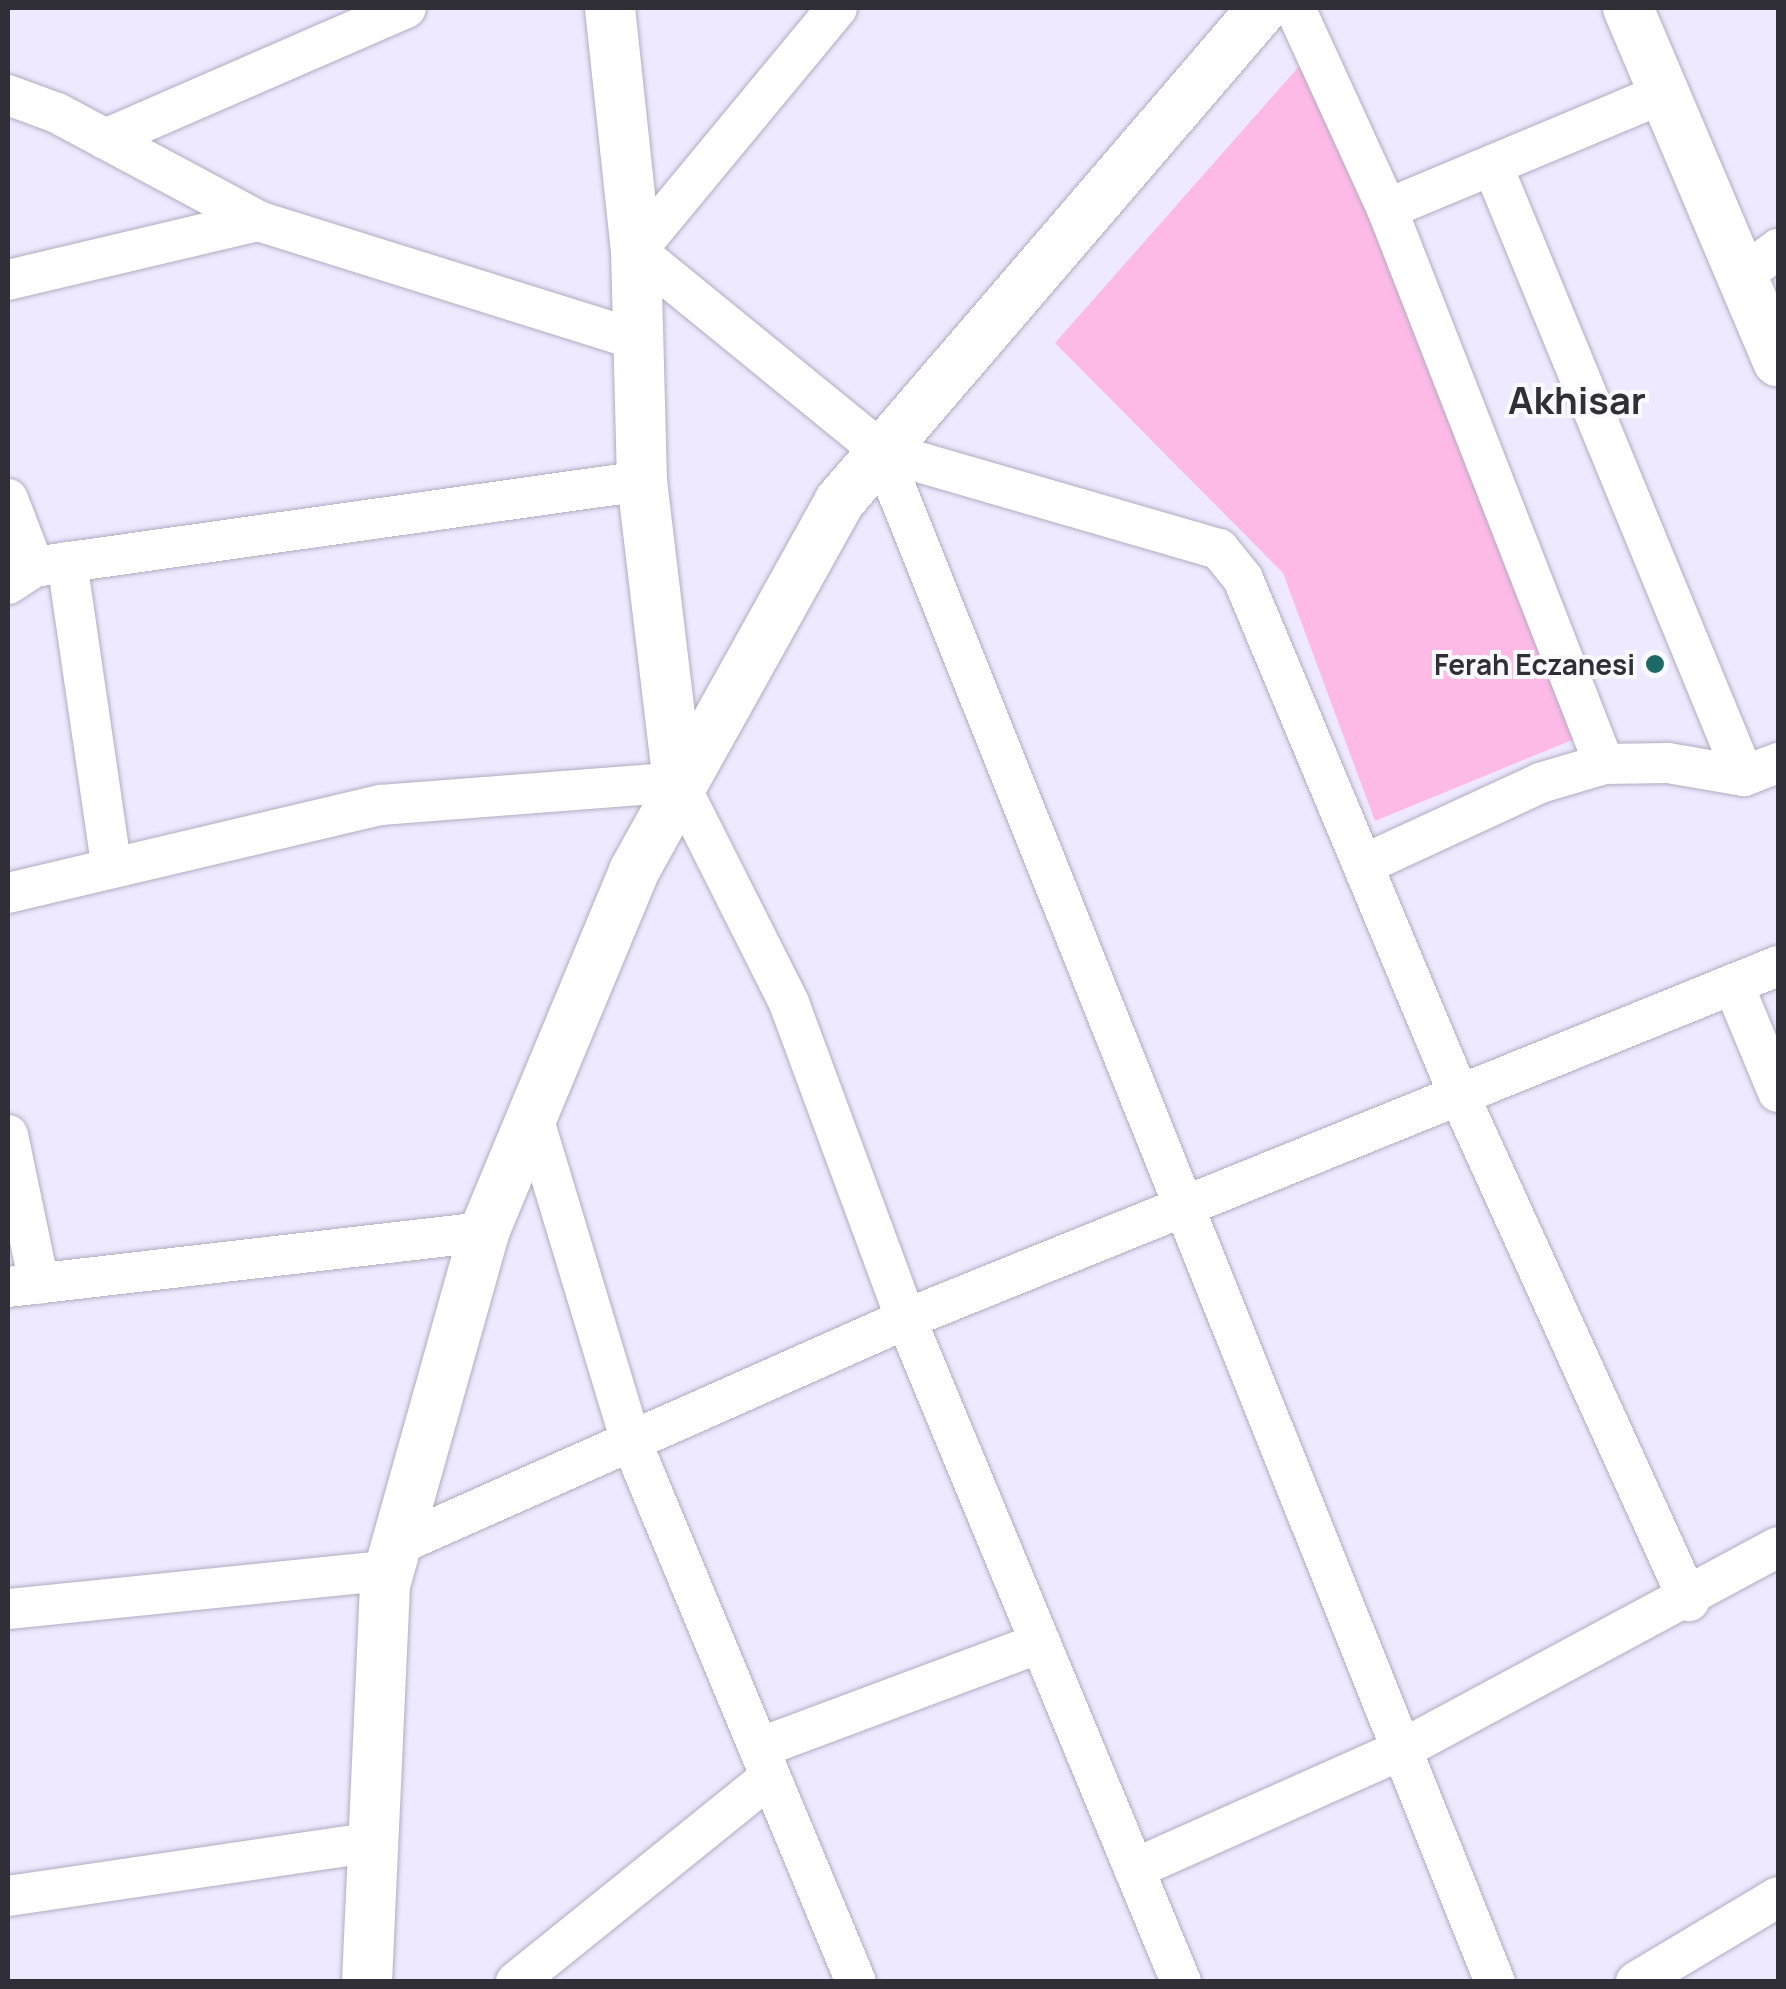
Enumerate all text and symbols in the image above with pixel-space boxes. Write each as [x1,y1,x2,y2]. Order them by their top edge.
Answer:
district label: Akhisar [1508,377,1646,423]
place label: Ferah Eczanesi [1434,647,1635,681]
marker: Ferah Eczanesi [1644,653,1666,675]

